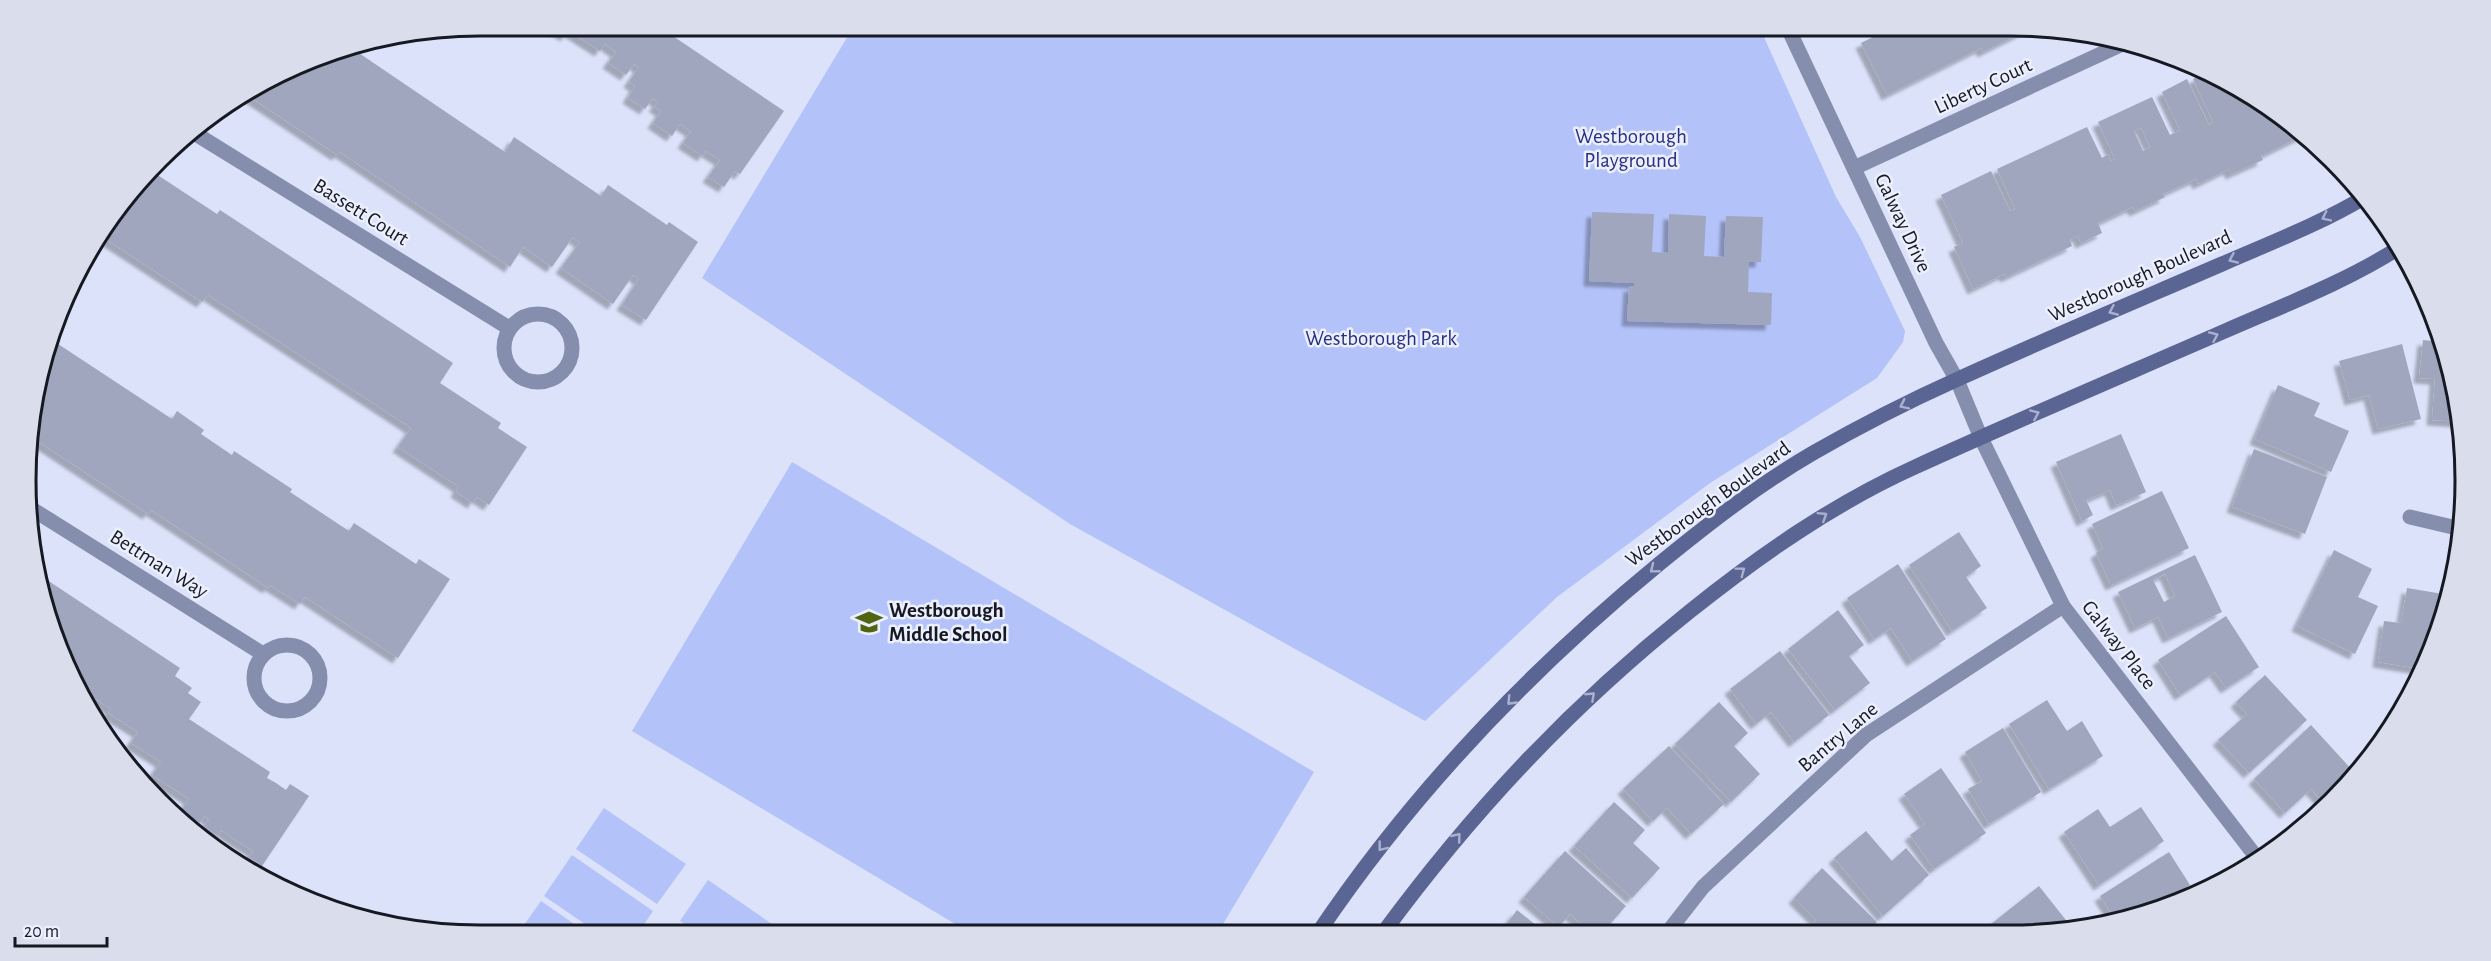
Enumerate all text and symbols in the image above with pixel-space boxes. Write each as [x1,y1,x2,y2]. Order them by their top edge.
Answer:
street label: Liberty Court [1931,54,2035,118]
park label: Westborough Playground [1575,126,1687,171]
street label: Galway Drive [1871,170,1935,276]
street label: Bassett Court [310,175,413,250]
one-way arrow [2321,209,2332,221]
street label: Westborough Boulevard [2045,226,2235,326]
one-way arrow [2228,252,2239,264]
one-way arrow [2108,304,2119,316]
park label: Westborough Park [1305,328,1457,349]
one-way arrow [2207,331,2218,343]
one-way arrow [1899,398,1910,410]
one-way arrow [2029,409,2040,421]
street label: Westborough Boulevard [1622,437,1794,571]
one-way arrow [1816,513,1827,524]
street label: Bettman Way [106,526,212,602]
one-way arrow [1649,561,1660,572]
one-way arrow [1734,568,1745,579]
street label: Galway Place [2078,597,2160,693]
place label: Westborough Middle School [889,600,1008,645]
school or university icon: Westborough Middle School [854,607,884,637]
one-way arrow [1584,692,1595,703]
one-way arrow [1507,694,1518,705]
street label: Bantry Lane [1794,698,1882,776]
one-way arrow [1450,833,1461,844]
one-way arrow [1378,841,1389,852]
scale bar [15,910,106,948]
text: 20 m [24,923,59,941]

